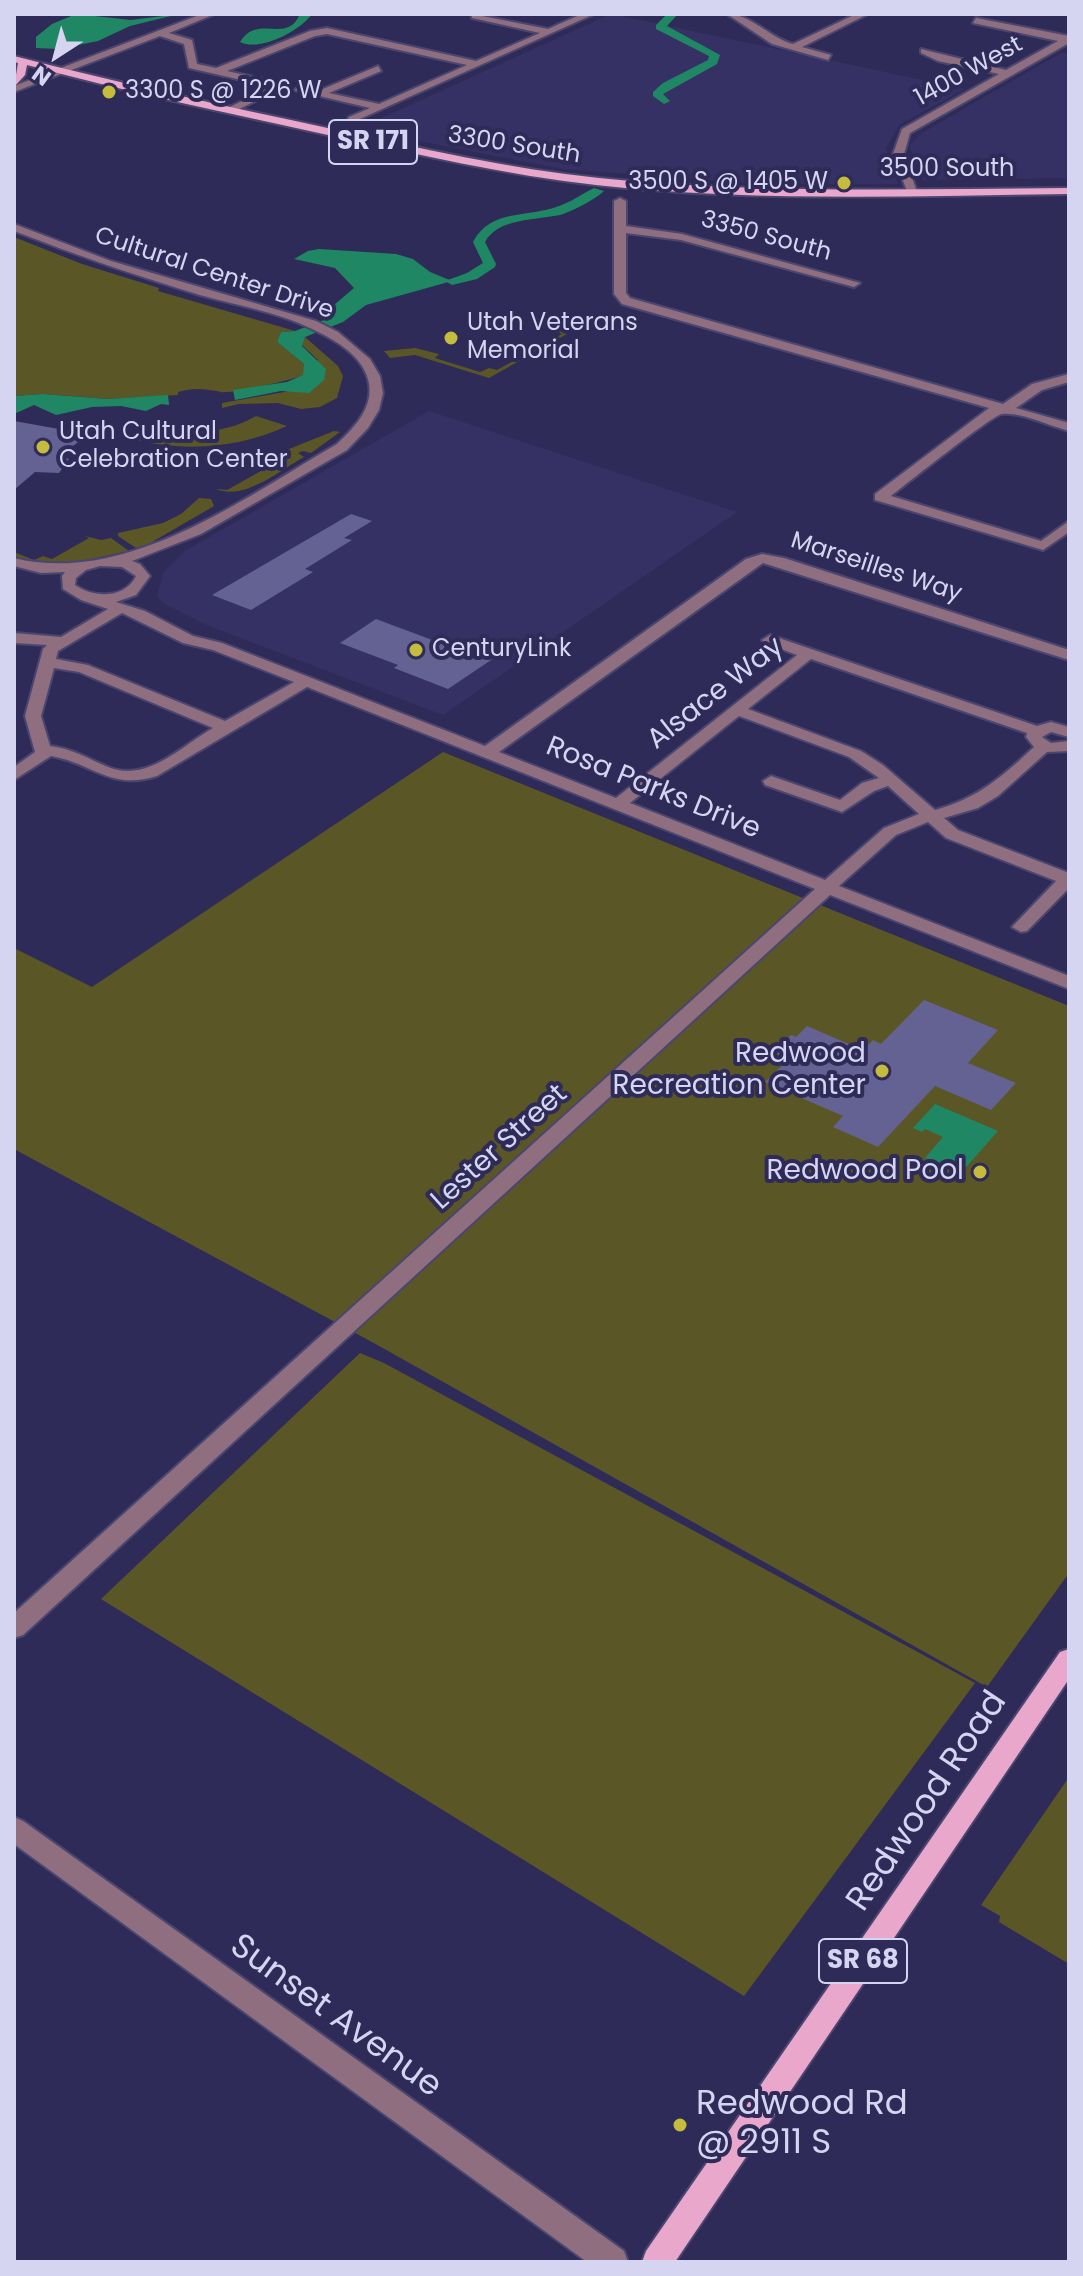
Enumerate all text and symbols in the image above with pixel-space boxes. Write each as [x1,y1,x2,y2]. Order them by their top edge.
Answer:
north arrow [16,16,96,96]
street label: 1400 West [910,31,1028,113]
text: N [26,58,57,93]
place label: 3300 S @ 1226 W [125,78,321,106]
marker: 3300 S @ 1226 W [100,83,118,101]
road number: SR 171 [329,120,417,164]
street label: 3300 South [446,121,582,171]
street label: 3500 South [880,156,1014,184]
place label: 3500 S @ 1405 W [628,169,828,197]
marker: 3500 S @ 1405 W [835,174,853,192]
street label: 3350 South [698,206,834,268]
street label: Cultural Center Drive [91,222,337,326]
place label: Utah Veterans Memorial [467,310,638,366]
marker: Utah Veterans Memorial [442,329,460,347]
place label: Utah Cultural Celebration Center [59,419,288,475]
marker: Utah Cultural Celebration Center [34,438,52,456]
street label: Marseilles Way [787,527,965,609]
street label: Alsace Way [641,631,791,757]
place label: CenturyLink [432,636,571,664]
marker: CenturyLink [407,641,425,659]
street label: Rosa Parks Drive [541,731,765,847]
place label: Redwood Recreation Center [613,1038,866,1104]
marker: Redwood Recreation Center [873,1062,891,1080]
street label: Lester Street [425,1078,575,1218]
place label: Redwood Pool [767,1155,964,1189]
marker: Redwood Pool [971,1163,989,1181]
street label: Redwood Road [839,1684,1017,1920]
street label: Sunset Avenue [221,1927,449,2107]
road number: SR 68 [819,1939,907,1983]
place label: Redwood Rd @ 2911 S [696,2085,908,2164]
marker: Redwood Rd @ 2911 S [671,2116,689,2134]

